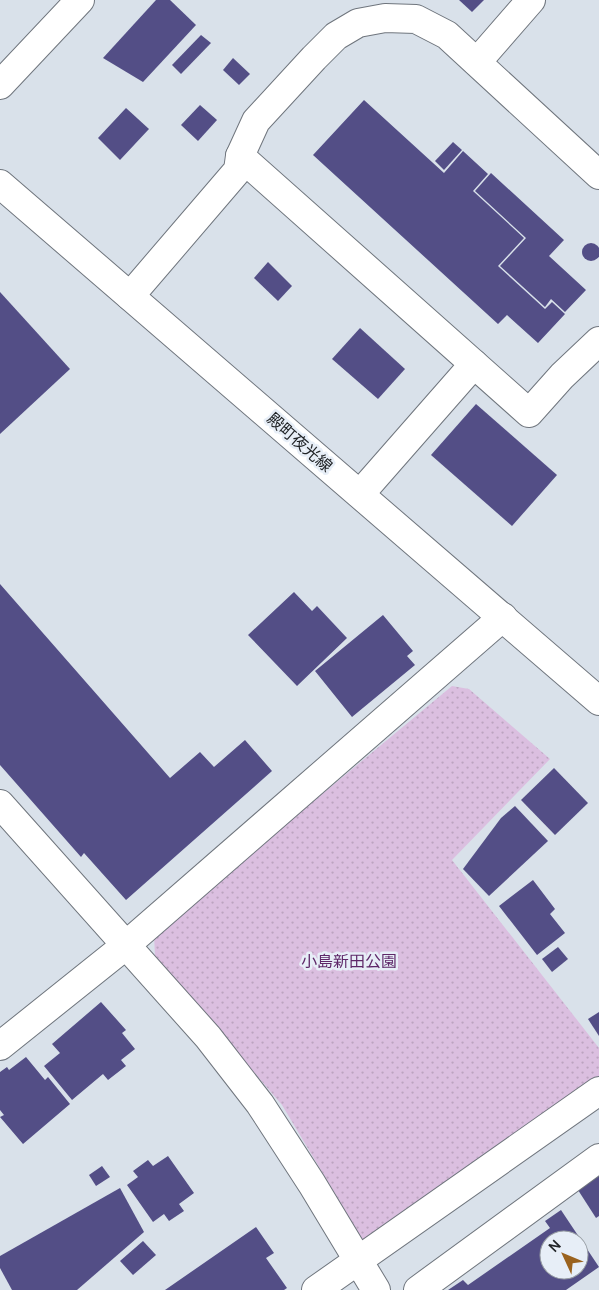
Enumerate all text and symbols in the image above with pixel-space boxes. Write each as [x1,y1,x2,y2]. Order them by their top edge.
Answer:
street label: 殿町夜光線 [263,407,337,477]
park label: 小島新田公園 [301,950,397,972]
north arrow [539,1230,589,1280]
text: N [544,1235,565,1256]

